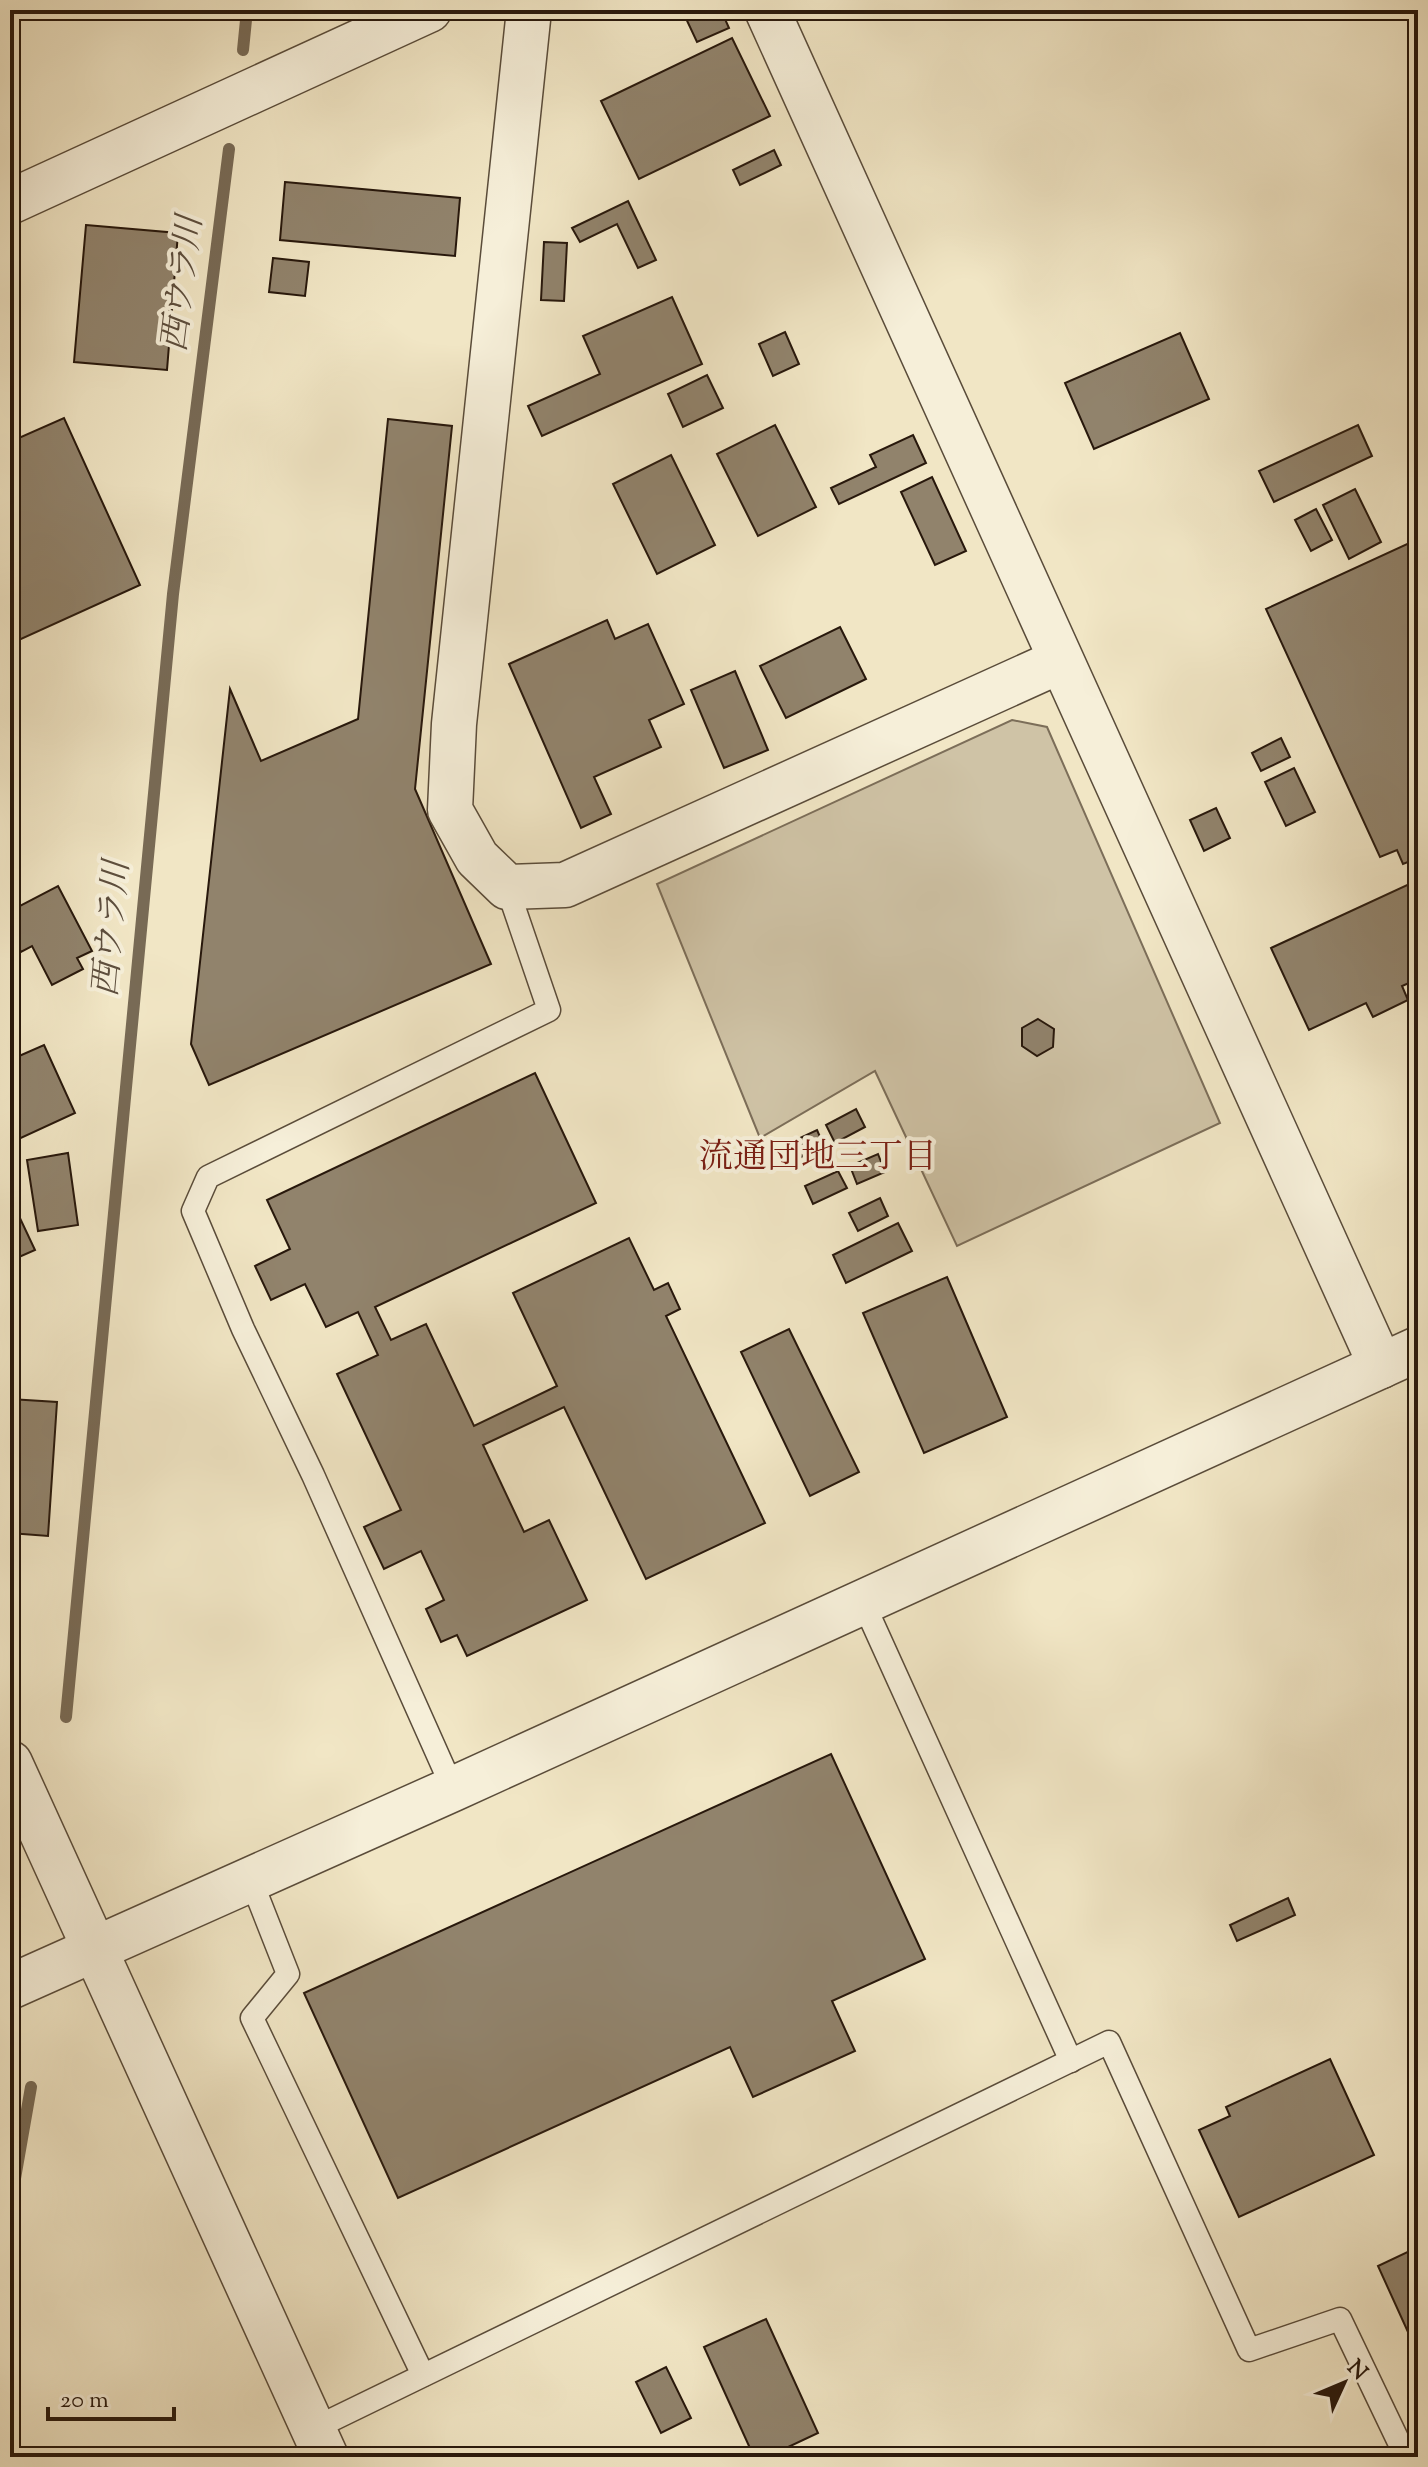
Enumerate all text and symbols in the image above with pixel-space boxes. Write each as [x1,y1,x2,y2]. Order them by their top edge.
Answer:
water label: 西ウラ川 [151,210,217,354]
water label: 西ウラ川 [83,855,144,999]
district label: 流通団地三丁目 [699,1134,937,1183]
north arrow [1304,2343,1384,2423]
text: N [1339,2354,1374,2389]
scale bar [48,2371,174,2421]
text: 20 m [60,2384,109,2418]

